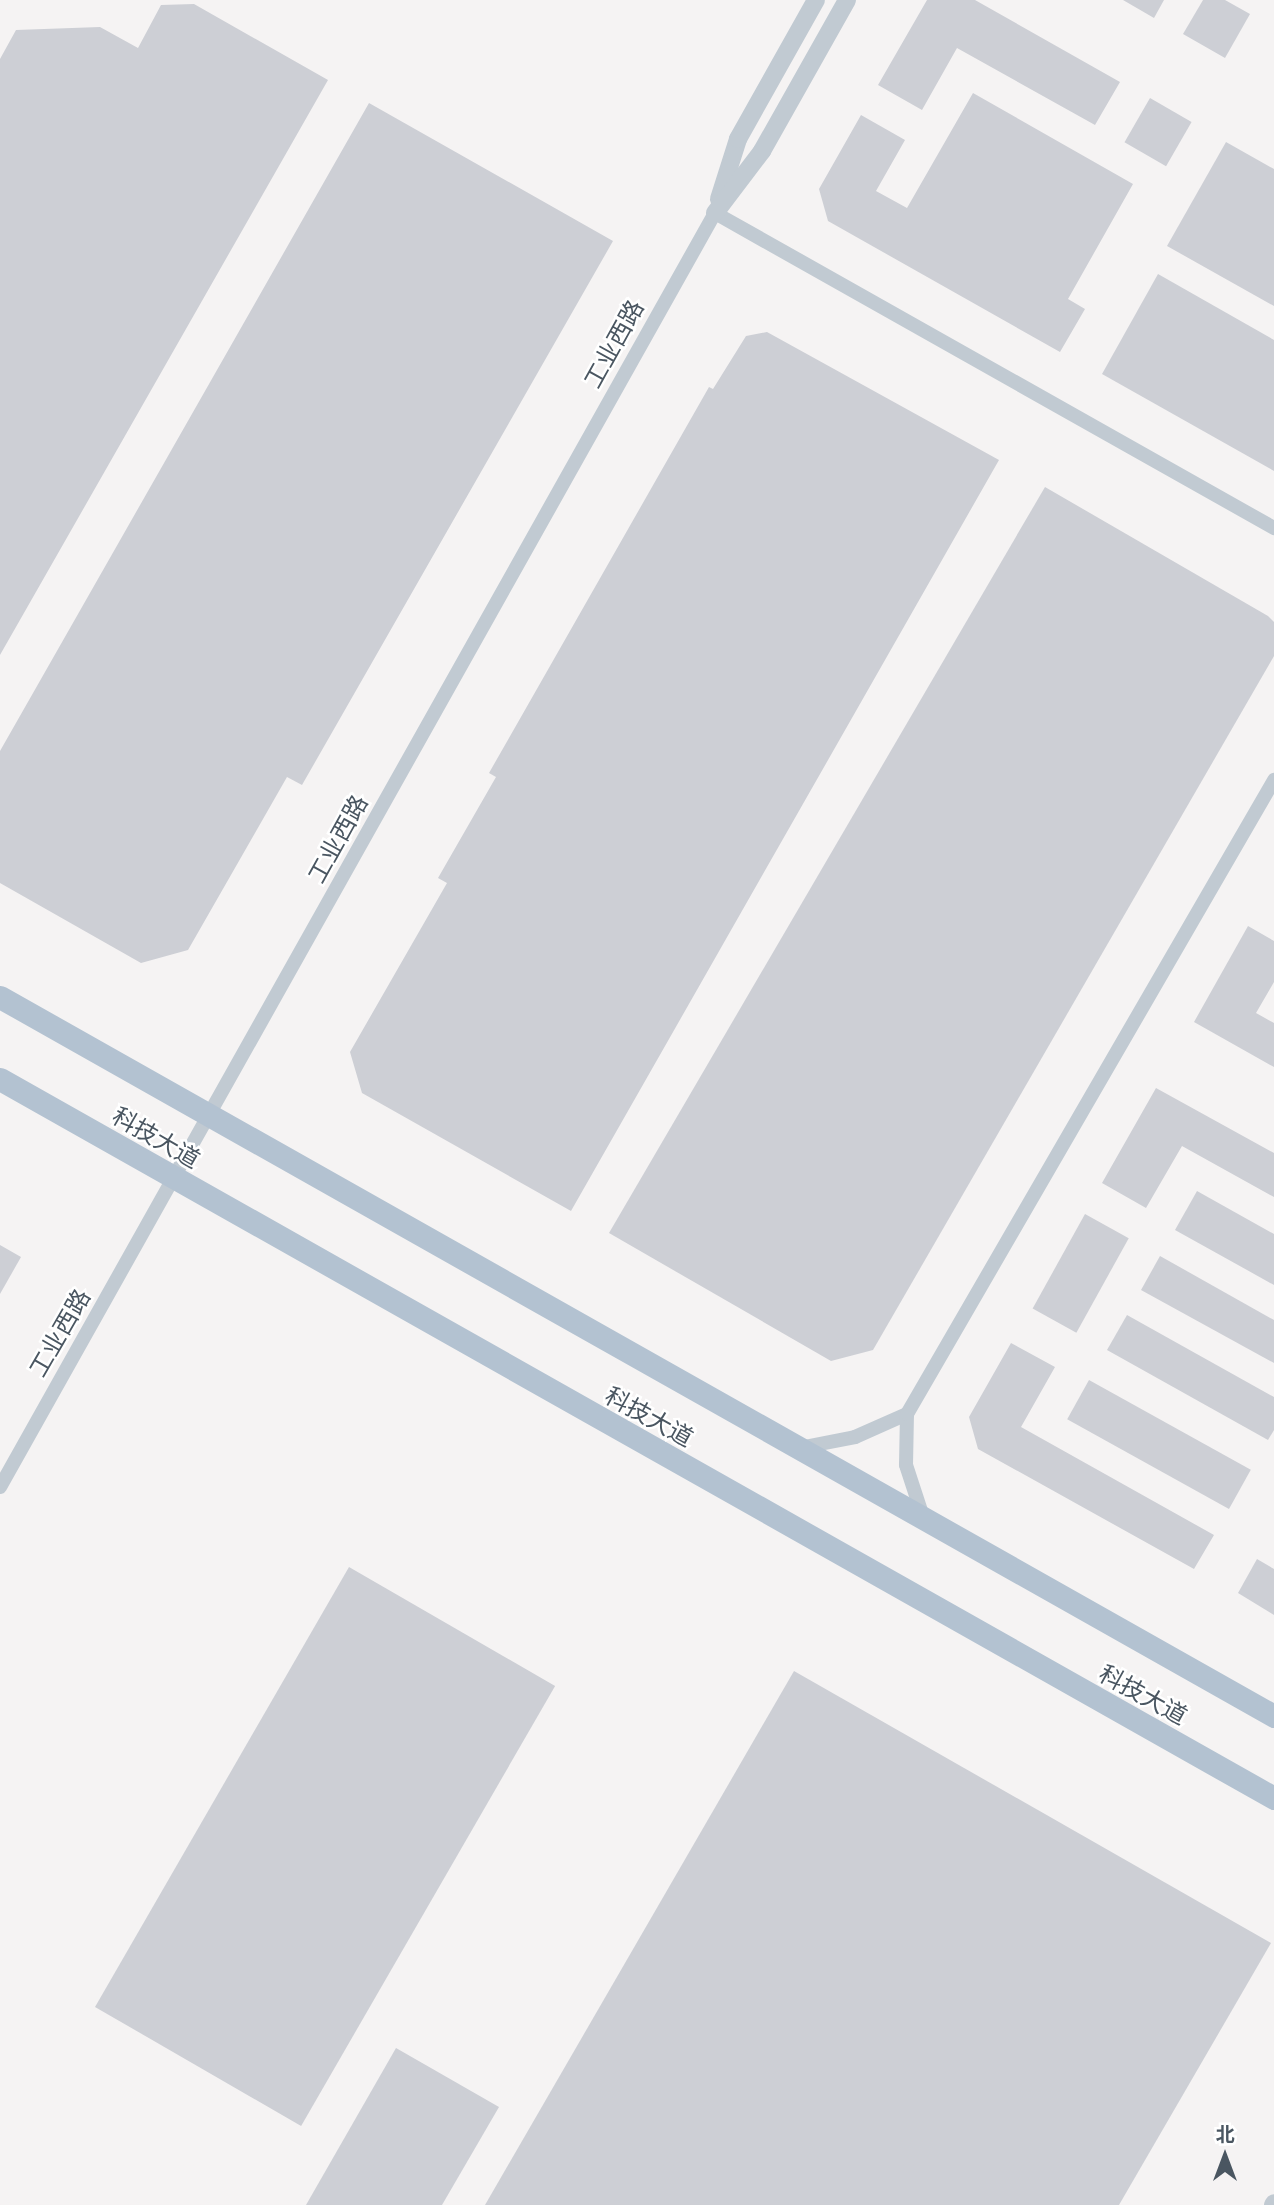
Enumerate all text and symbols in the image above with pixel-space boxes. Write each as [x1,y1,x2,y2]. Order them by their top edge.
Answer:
street label: 工业西路 [578,295,650,393]
street label: 工业西路 [302,790,374,888]
street label: 科技大道 [107,1102,205,1174]
street label: 工业西路 [24,1284,96,1382]
street label: 科技大道 [600,1381,698,1453]
street label: 科技大道 [1094,1659,1192,1731]
north arrow [1190,2121,1260,2191]
text: 北 [1215,2121,1235,2148]

